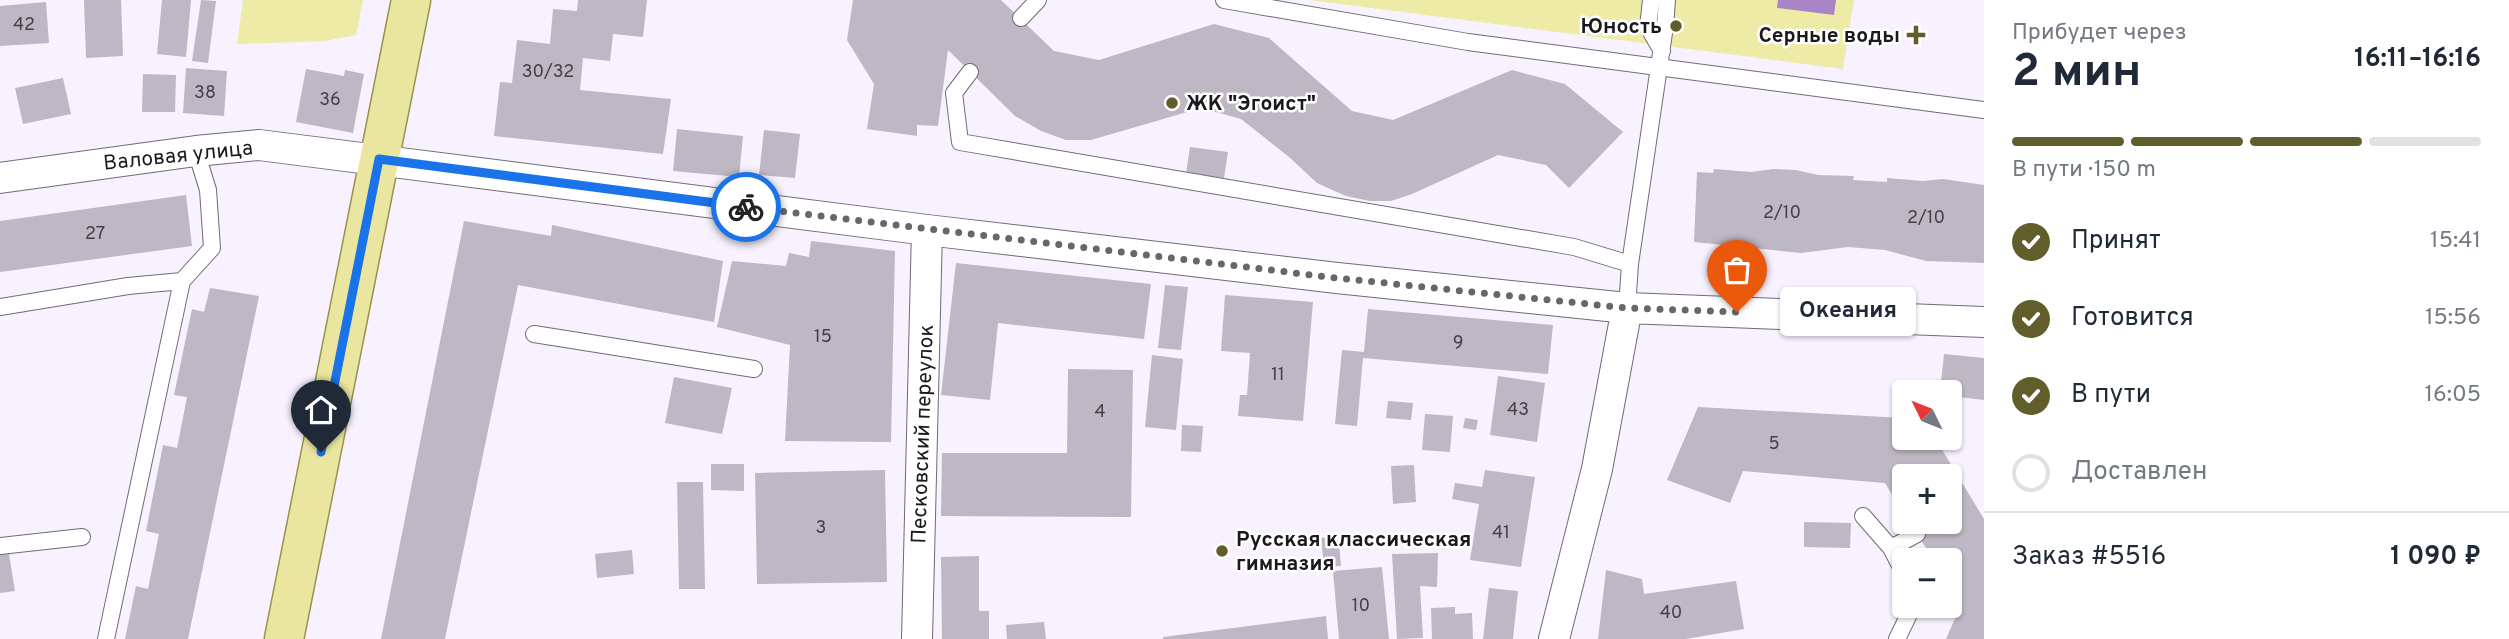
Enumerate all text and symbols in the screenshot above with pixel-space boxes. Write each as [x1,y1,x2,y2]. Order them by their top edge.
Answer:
house number: 42 [13,14,35,37]
place label: Юность [1581,14,1662,41]
marker: Юность [1668,18,1684,34]
text: Прибудет через [2012,19,2187,48]
place label: Серные воды [1759,23,1900,50]
marker: Серные воды [1906,25,1926,45]
text: 16:11–16:16 [2354,43,2481,76]
text: 2 мин [2012,44,2141,103]
house number: 30/32 [522,61,574,84]
house number: 38 [194,82,216,105]
house number: 36 [319,89,341,112]
place label: ЖК "Эгоист" [1186,91,1316,118]
marker: ЖК "Эгоист" [1164,95,1180,111]
street label: Валовая улица [102,135,254,178]
text: В пути · 150 m [2012,156,2156,185]
courier [711,172,781,242]
icon: bike [727,188,765,226]
house number: 2/10 [1763,202,1801,225]
house number: 2/10 [1907,207,1945,230]
house number: 27 [85,223,105,246]
icon: check [2012,223,2050,261]
text: Принят [2071,225,2161,258]
text: 15:41 [2430,227,2481,256]
pin [1707,240,1767,312]
icon: bag [1718,251,1756,289]
callout: Океания [1779,288,1915,336]
text: Океания [1799,297,1897,326]
icon: check [2012,300,2050,338]
text: Готовится [2071,302,2194,335]
text: 15:56 [2425,304,2481,333]
street label: Песковский переулок [906,324,941,544]
house number: 15 [814,326,832,349]
house number: 9 [1453,332,1463,355]
house number: 11 [1271,364,1285,387]
icon: check [2012,377,2050,415]
text: В пути [2071,379,2151,412]
pin [291,380,351,452]
north arrow [1892,380,1962,450]
map controls [1892,380,1962,618]
text: 16:05 [2424,381,2481,410]
icon: home [302,391,340,429]
house number: 43 [1507,399,1529,422]
house number: 4 [1094,401,1106,424]
house number: 5 [1768,433,1780,456]
text: Доставлен [2071,456,2207,489]
button: + [1892,464,1962,534]
house number: 3 [816,517,826,540]
house number: 41 [1492,522,1510,545]
place label: Русская классическая гимназия [1236,527,1471,578]
text: Заказ #5516 [2012,541,2166,574]
text: 1 090 ₽ [2390,541,2481,574]
marker: Русская классическая гимназия [1214,543,1230,559]
button: − [1892,548,1962,618]
house number: 10 [1352,595,1370,618]
house number: 40 [1660,602,1682,625]

